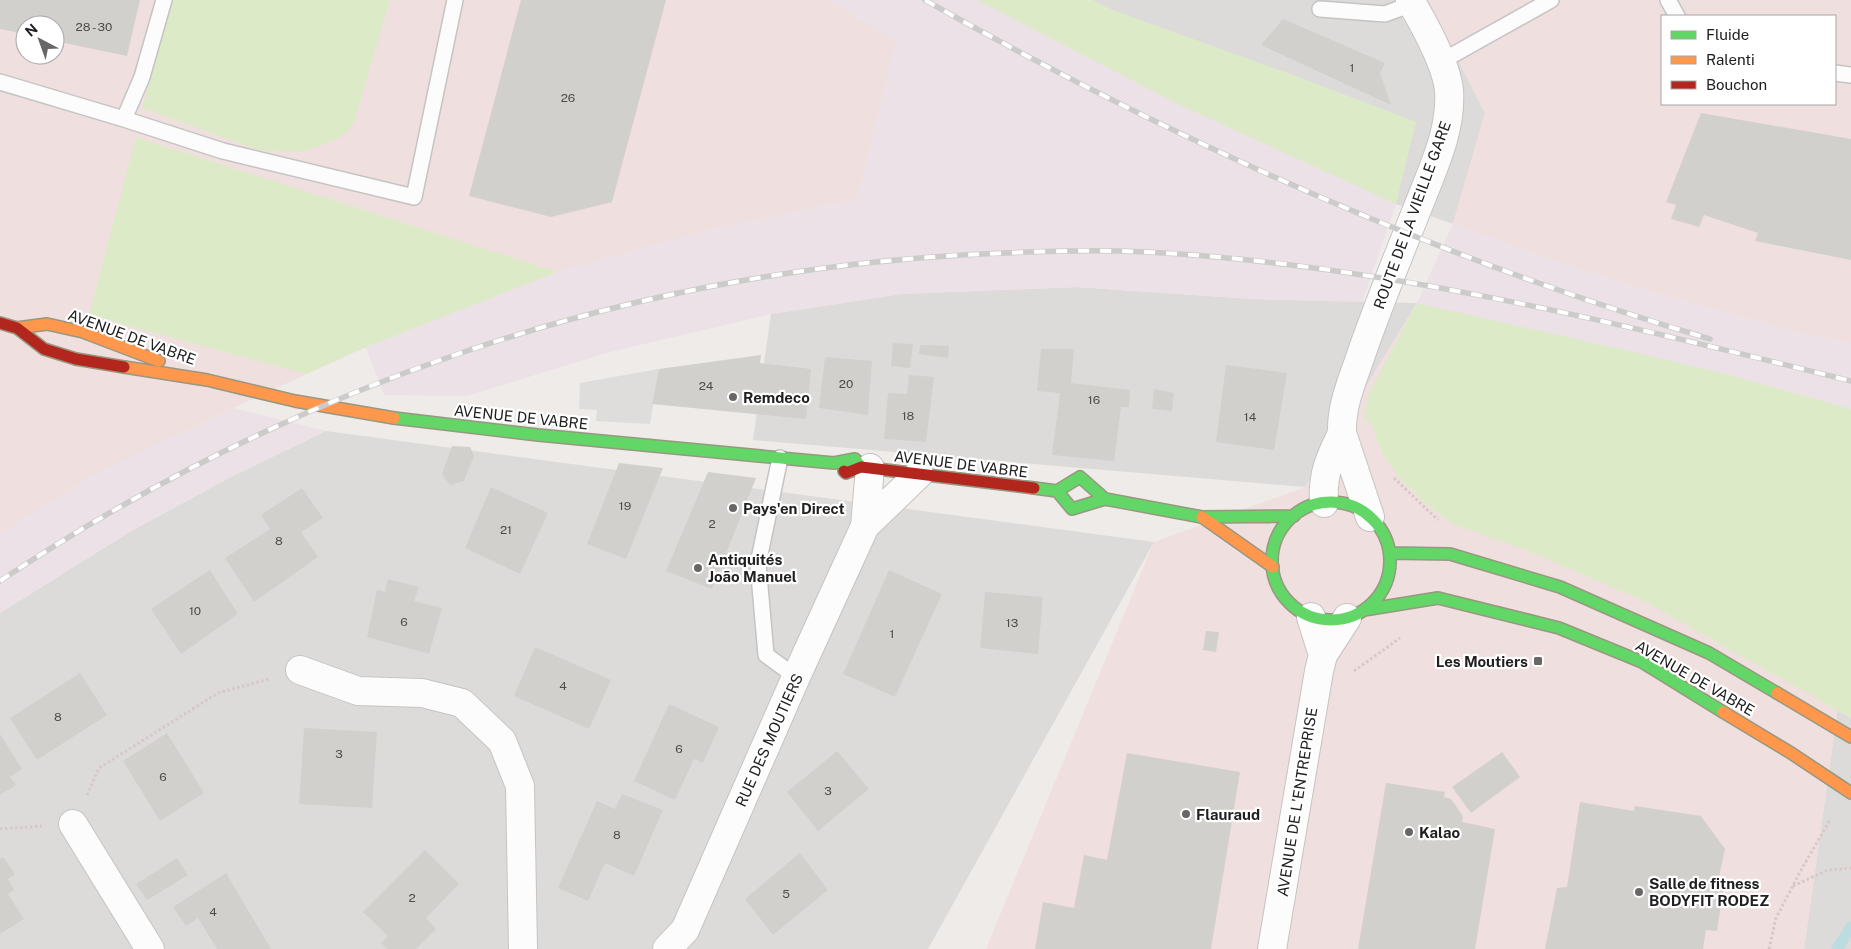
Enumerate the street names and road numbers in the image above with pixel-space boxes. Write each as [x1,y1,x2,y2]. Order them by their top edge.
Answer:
street label: ROUTE DE LA VIEILLE GARE [1370,119,1454,311]
street label: AVENUE DE VABRE [66,306,198,368]
street label: AVENUE DE VABRE [453,402,589,432]
street label: AVENUE DE VABRE [893,447,1029,481]
street label: AVENUE DE VABRE [1632,637,1758,719]
street label: RUE DES MOUTIERS [732,671,806,809]
street label: AVENUE DE L'ENTREPRISE [1274,706,1320,898]

